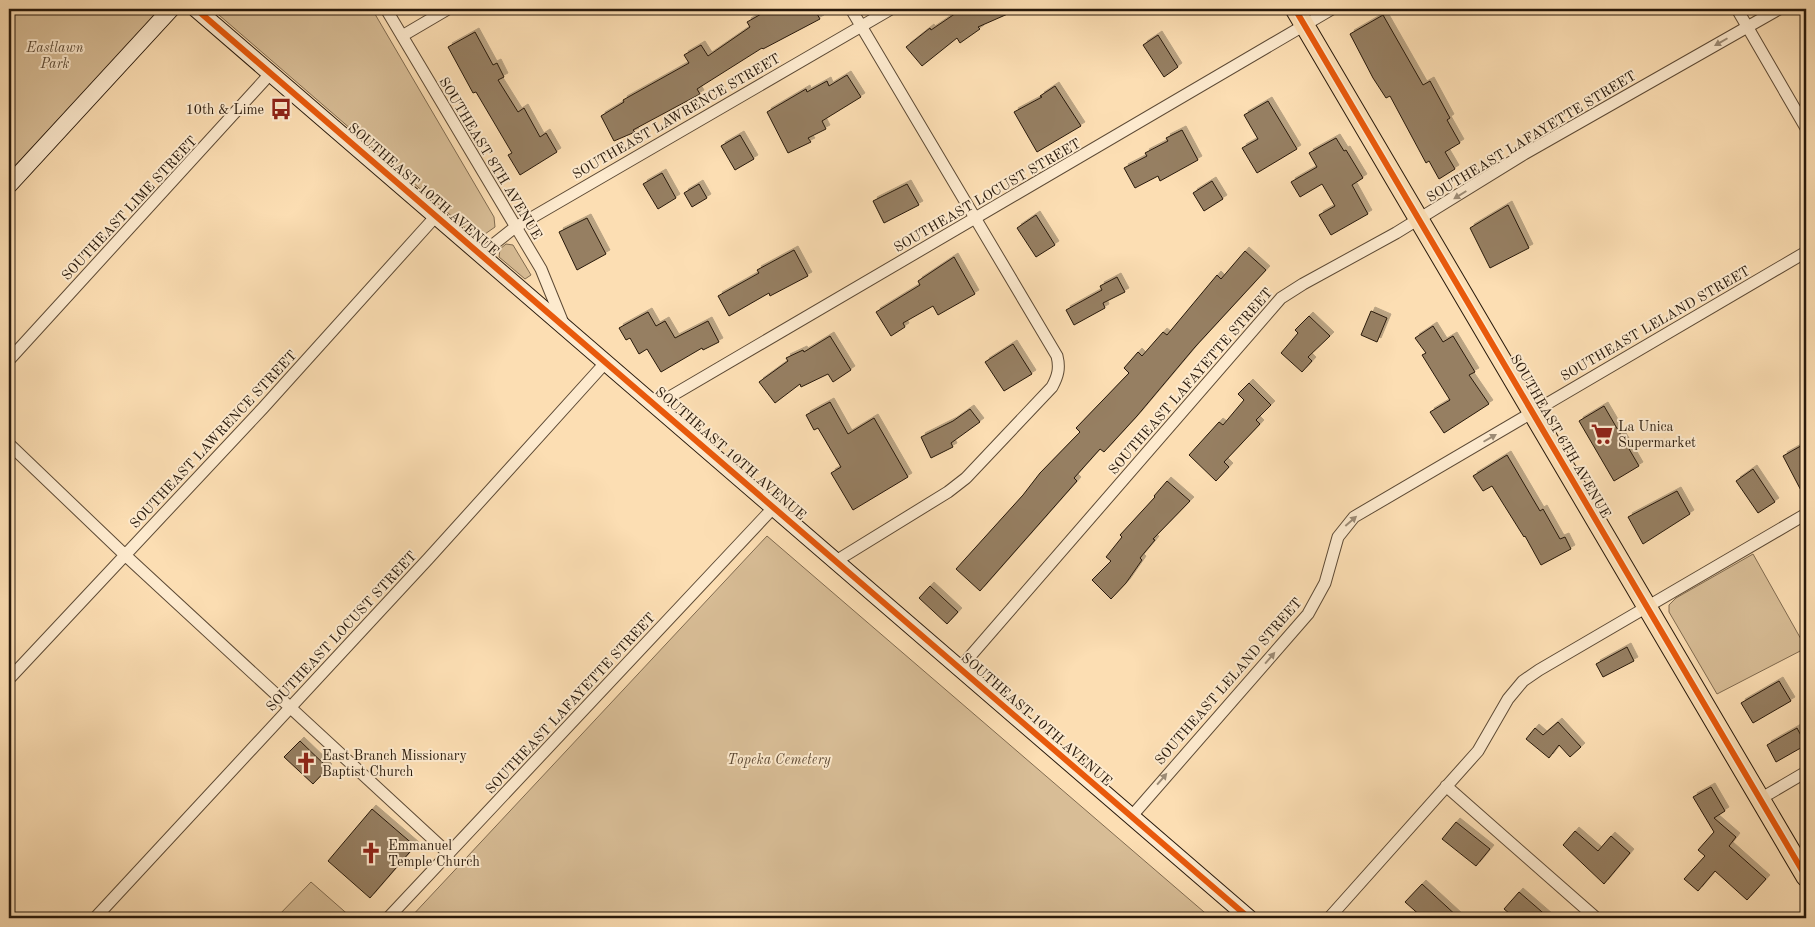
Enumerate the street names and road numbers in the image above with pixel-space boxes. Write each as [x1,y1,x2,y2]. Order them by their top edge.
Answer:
street label: SOUTHEAST LAWRENCE STREET [570,52,783,182]
street label: SOUTHEAST LAFAYETTE STREET [1424,69,1639,205]
street label: SOUTHEAST 8TH AVENUE [436,75,544,242]
street label: SOUTHEAST 10TH AVENUE [345,121,501,259]
street label: SOUTHEAST LIME STREET [59,134,200,283]
street label: SOUTHEAST LOCUST STREET [892,137,1083,255]
street label: SOUTHEAST LELAND STREET [1559,264,1752,384]
street label: SOUTHEAST LAFAYETTE STREET [1106,286,1275,477]
street label: SOUTHEAST LAWRENCE STREET [128,348,300,531]
street label: SOUTHEAST 6TH AVENUE [1507,352,1613,521]
street label: SOUTHEAST 10TH AVENUE [652,385,808,523]
street label: SOUTHEAST LOCUST STREET [264,549,420,714]
street label: SOUTHEAST LELAND STREET [1153,596,1305,768]
street label: SOUTHEAST LAFAYETTE STREET [483,610,658,797]
street label: SOUTHEAST 10TH AVENUE [958,651,1114,789]

